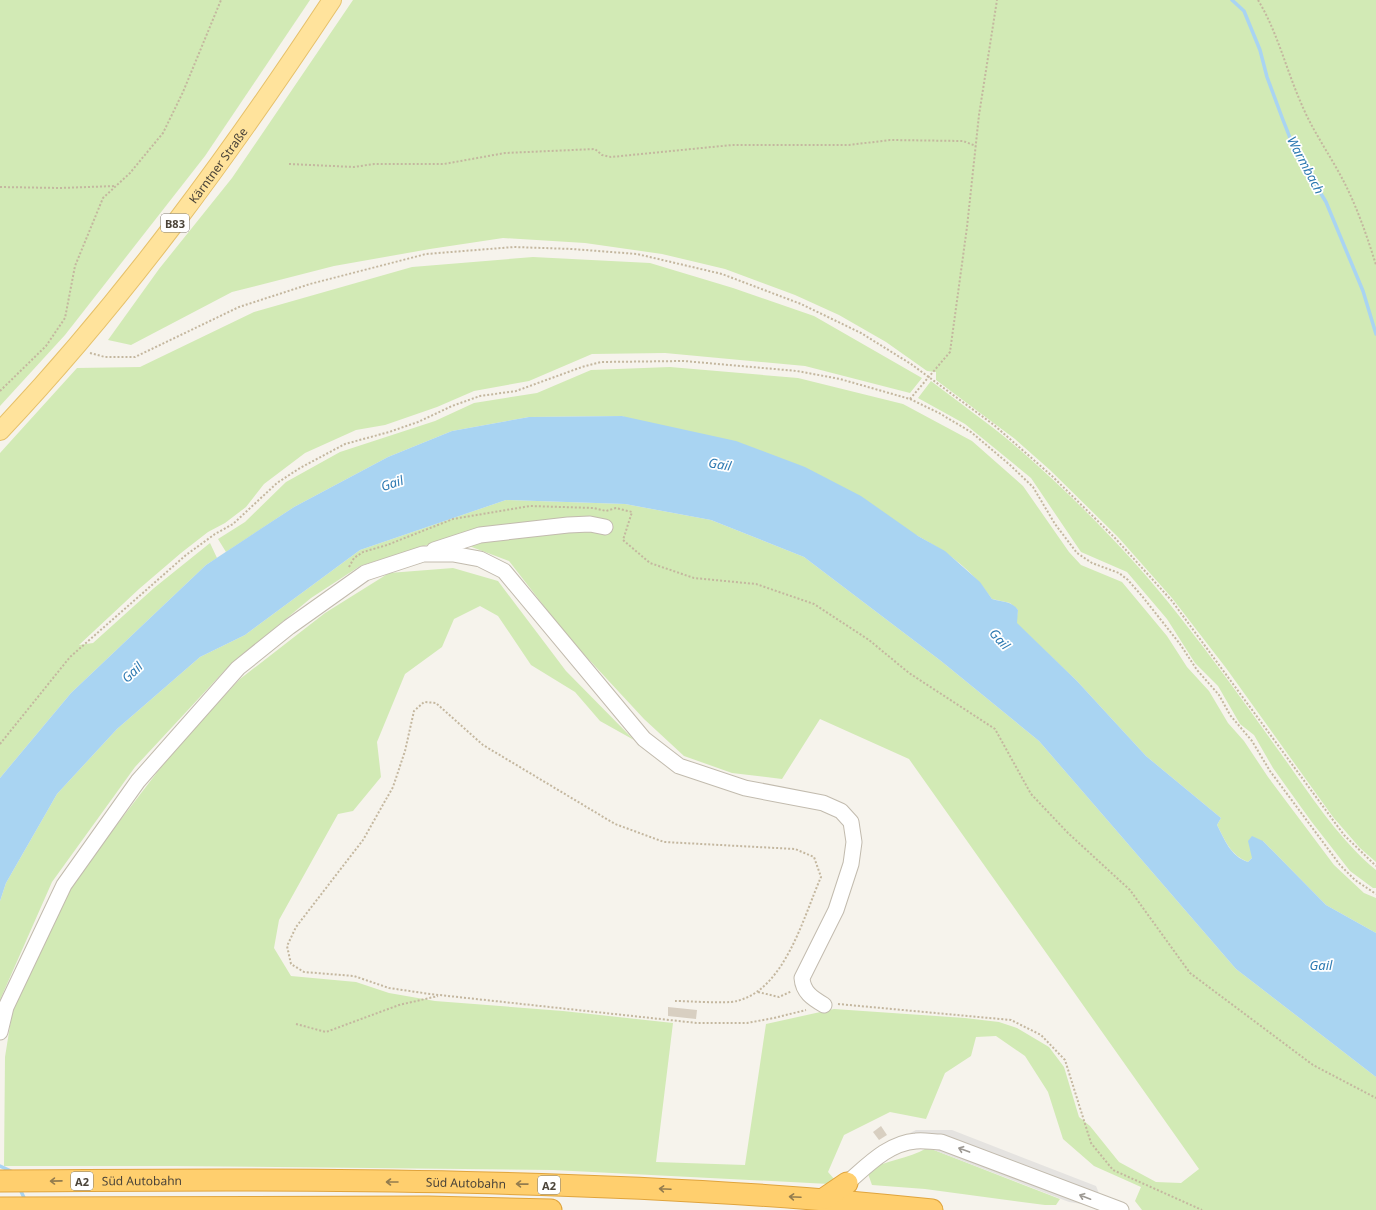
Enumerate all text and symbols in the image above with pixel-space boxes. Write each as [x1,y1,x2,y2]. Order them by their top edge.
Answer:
street label: Kärntner Straße [185,124,251,206]
water label: Warmbach [1283,133,1329,197]
road number: B83 [161,214,189,232]
water label: Gail [707,453,733,475]
water label: Gail [378,471,406,495]
water label: Gail [986,624,1015,654]
water label: Gail [118,657,147,686]
water label: Gail [1310,956,1333,974]
one-way arrow [958,1145,970,1153]
road number: A2 [71,1172,93,1190]
street label: Süd Autobahn [102,1172,182,1189]
street label: Süd Autobahn [426,1173,506,1192]
road number: A2 [538,1176,560,1194]
one-way arrow [50,1177,63,1185]
one-way arrow [386,1178,399,1186]
one-way arrow [516,1180,529,1188]
one-way arrow [659,1185,672,1192]
one-way arrow [1079,1192,1091,1200]
one-way arrow [789,1193,802,1200]

